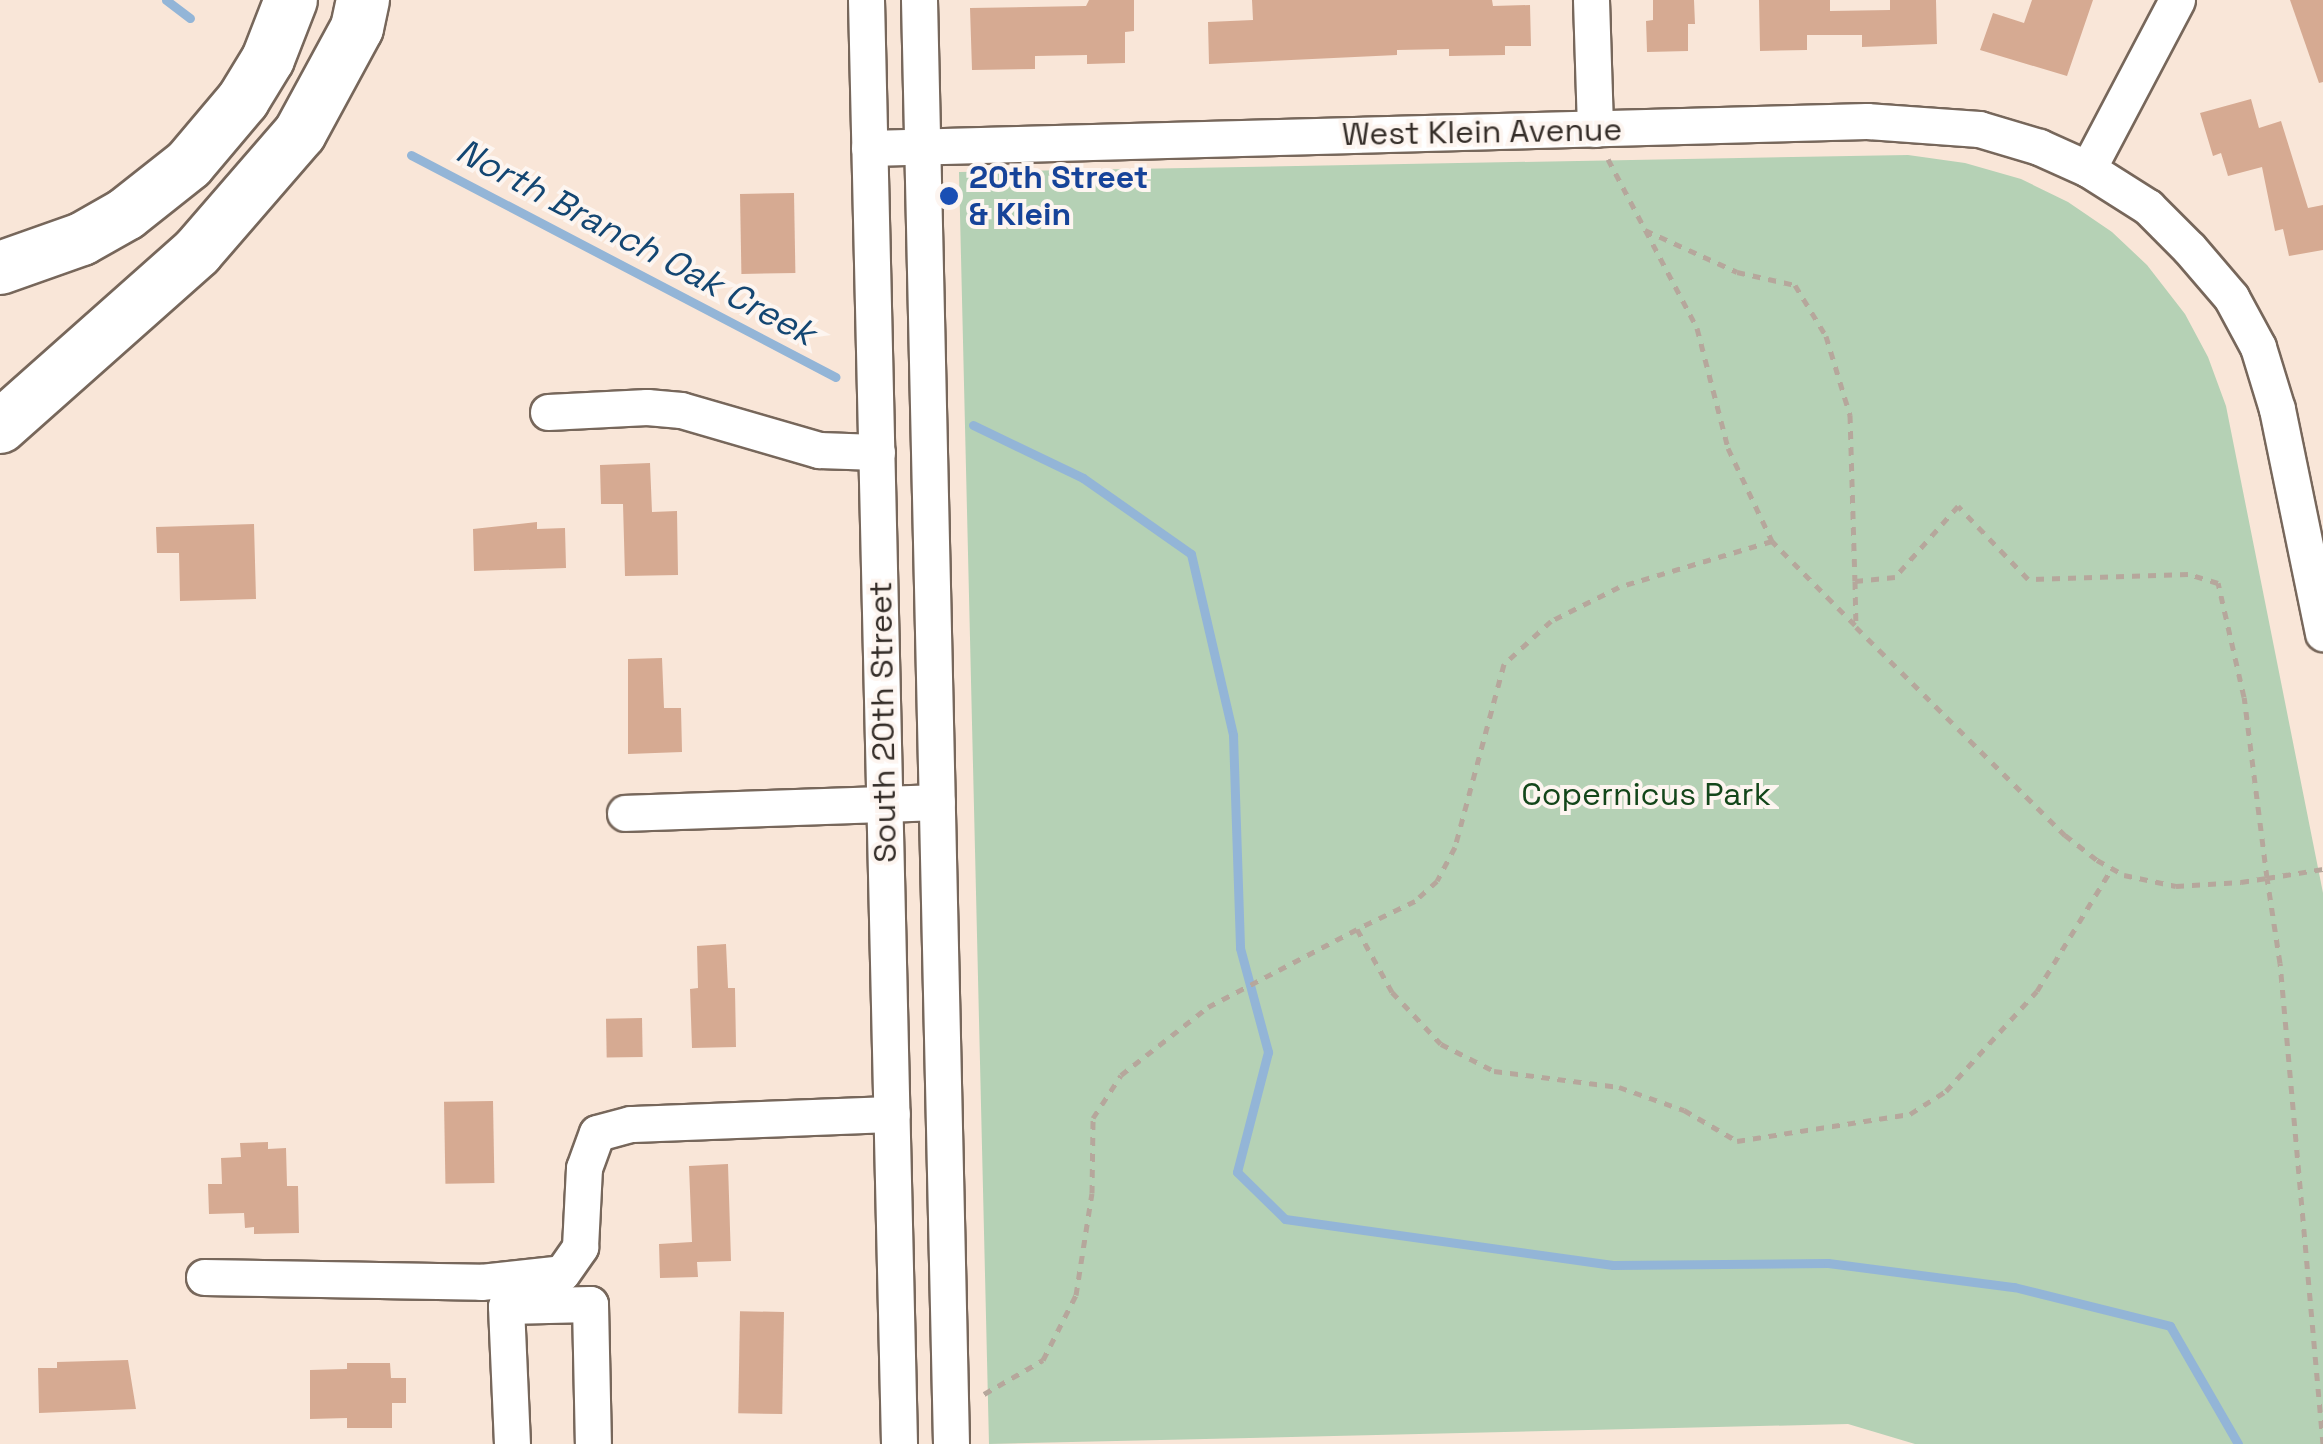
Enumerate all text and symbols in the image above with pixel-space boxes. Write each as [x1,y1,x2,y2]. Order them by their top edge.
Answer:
street label: West Klein Avenue [1341,110,1623,154]
water label: North Branch Oak Creek [450,130,822,354]
place label: 20th Street & Klein [969,159,1148,234]
marker: 20th Street & Klein [938,185,960,207]
street label: South 20th Street [861,581,905,863]
park label: Copernicus Park [1521,775,1771,813]

